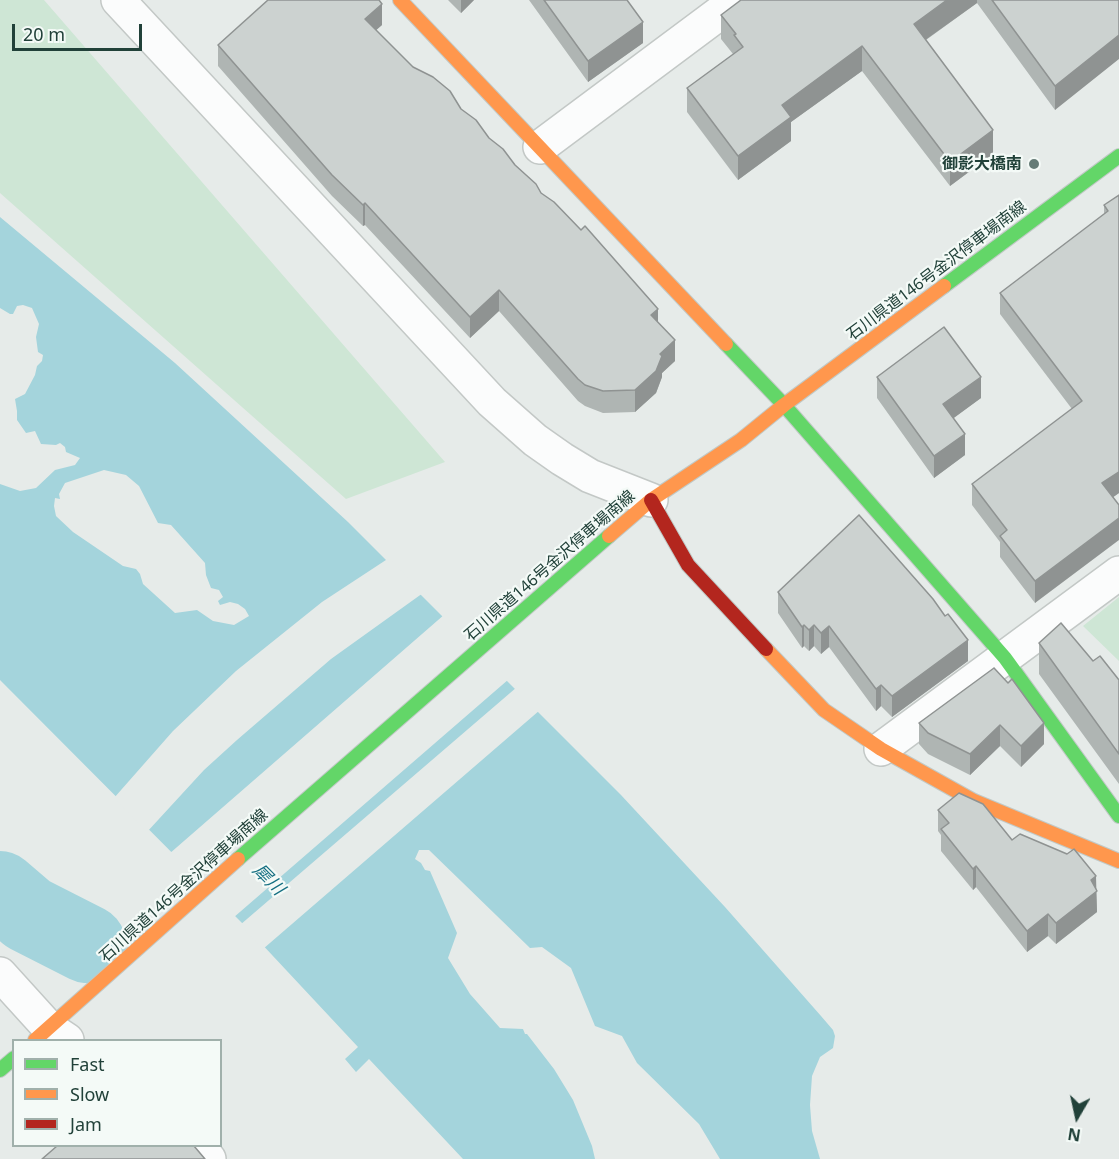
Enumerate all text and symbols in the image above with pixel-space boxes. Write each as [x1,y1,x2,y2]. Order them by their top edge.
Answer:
scale bar [15,12,146,50]
text: 20 m [23,22,65,46]
place label: 御影大橋南 [942,154,1022,174]
marker: 御影大橋南 [1027,157,1041,171]
street label: 石川県道146号金沢停車場南線 [844,197,1030,345]
street label: 石川県道146号金沢停車場南線 [461,487,639,645]
street label: 石川県道146号金沢停車場南線 [96,805,272,967]
water label: 犀川 [248,860,288,900]
legend [12,1039,222,1147]
text: Fast [70,1052,105,1076]
text: Slow [70,1082,109,1106]
north arrow [1047,1087,1107,1147]
text: Jam [70,1112,102,1136]
text: N [1066,1123,1082,1147]

